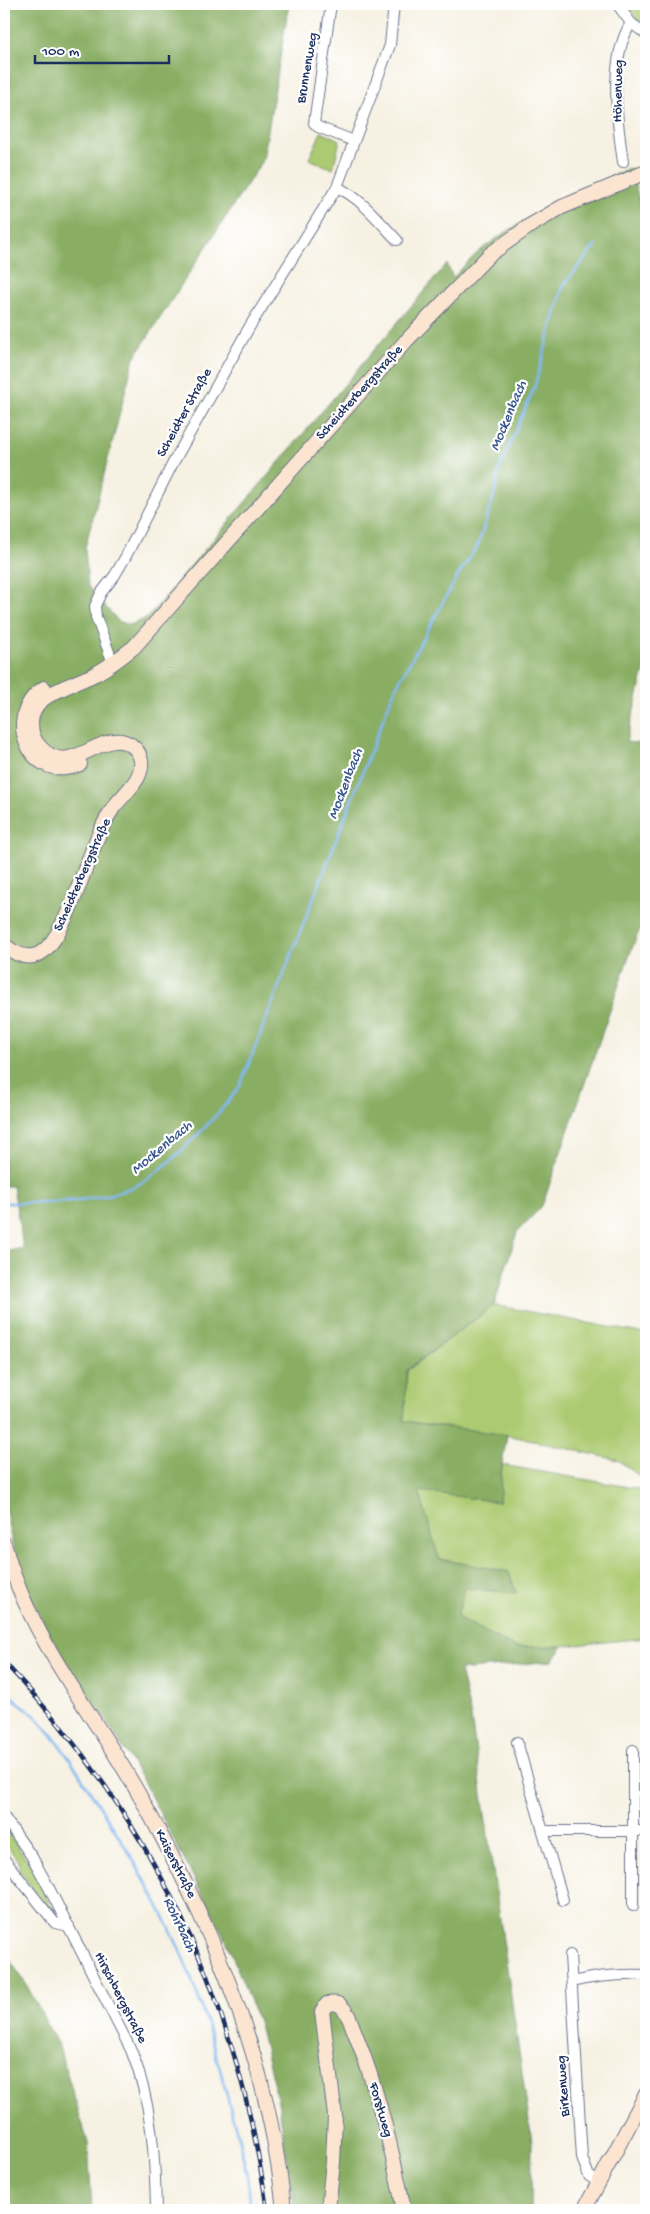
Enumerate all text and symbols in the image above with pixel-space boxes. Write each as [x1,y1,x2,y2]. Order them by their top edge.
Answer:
street label: Brunnenweg [293,31,323,106]
scale bar [35,32,169,64]
text: 100 m [41,43,80,61]
street label: Höhenweg [610,59,628,122]
street label: Scheidterbergstraße [313,341,408,444]
street label: Scheidter Straße [154,365,217,460]
water label: Mockenbach [486,377,532,454]
water label: Mockenbach [324,745,368,822]
street label: Scheidterbergstraße [50,815,116,934]
water label: Mockenbach [128,1117,197,1179]
street label: Kaiserstraße [150,1827,200,1902]
water label: Rohrbach [158,1895,200,1956]
street label: Hirschbergstraße [90,1949,151,2047]
street label: Birkenweg [553,2055,575,2118]
street label: Forstweg [364,2080,396,2139]

